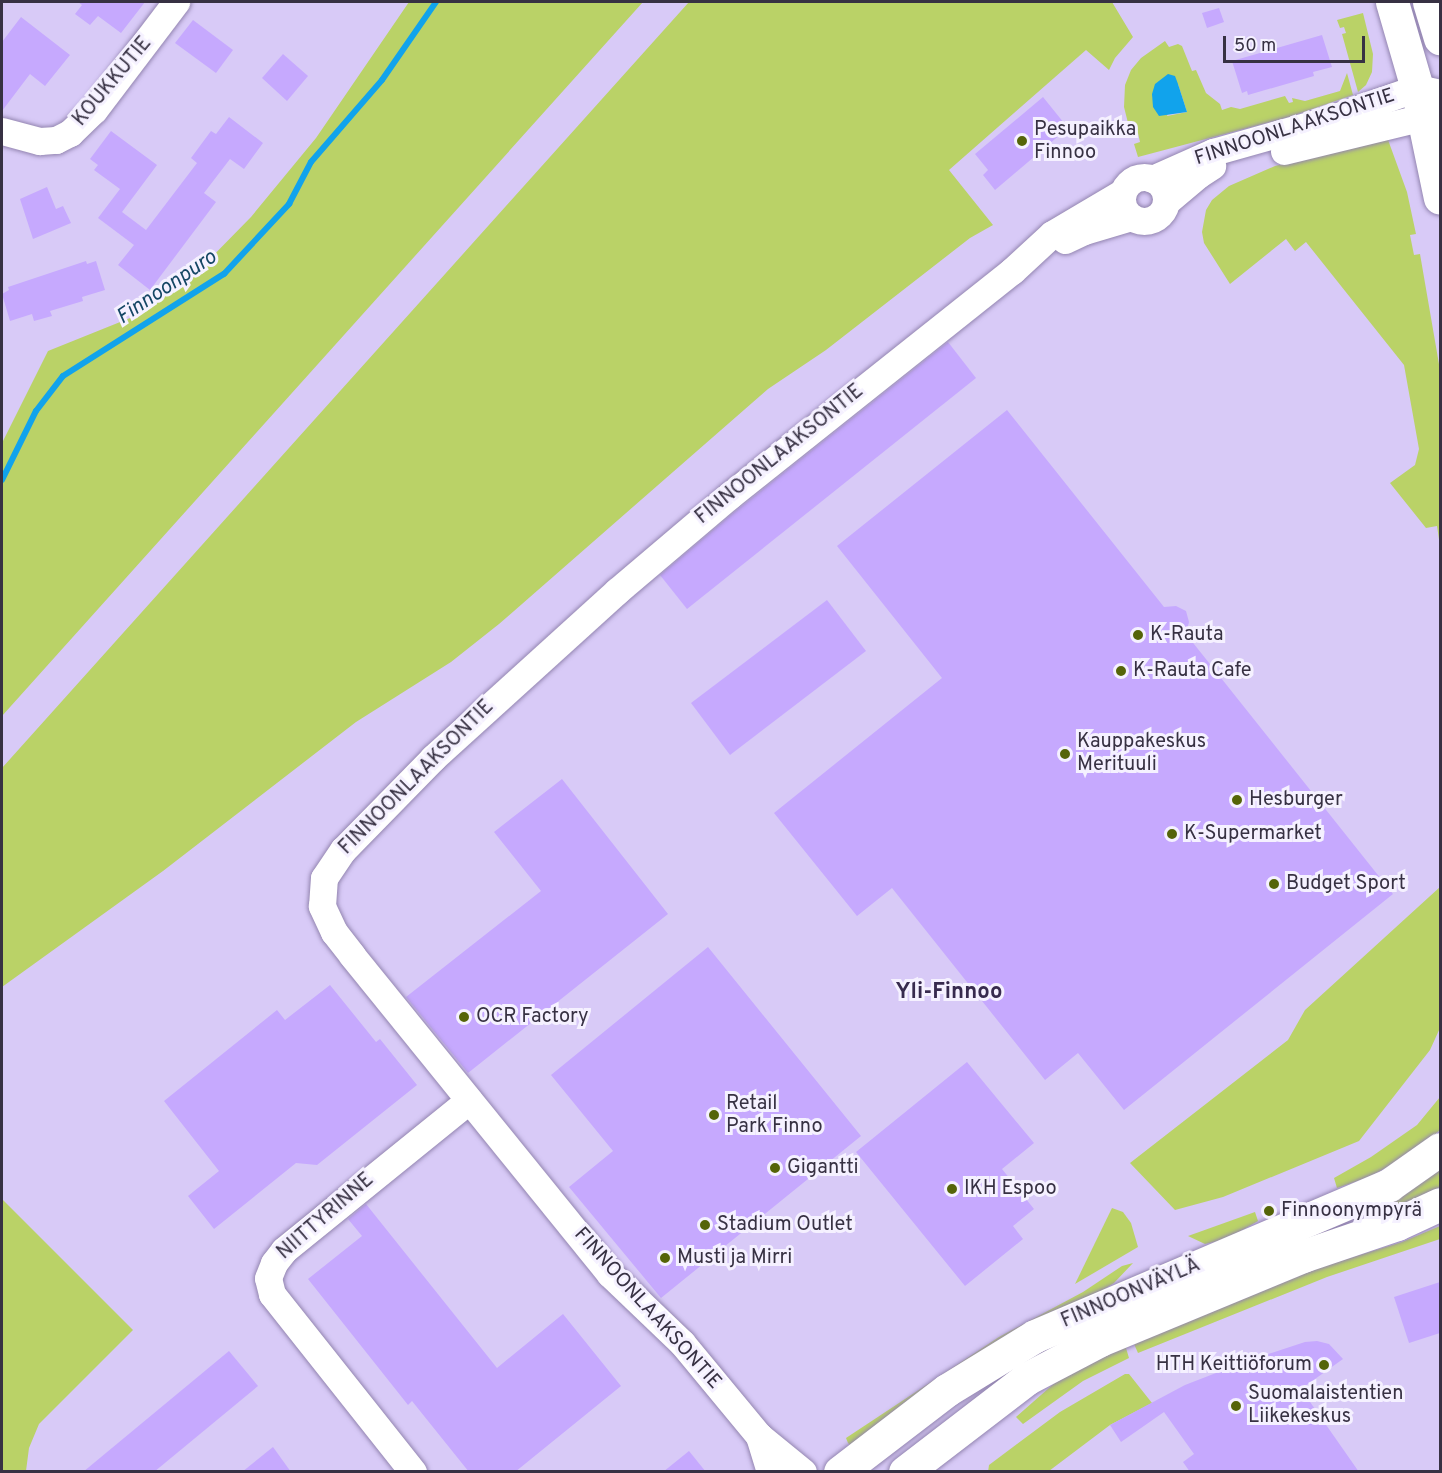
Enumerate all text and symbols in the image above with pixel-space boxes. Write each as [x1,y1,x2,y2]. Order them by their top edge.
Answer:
scale bar [1226,24,1368,62]
street label: KOUKKUTIE [69,32,157,132]
text: 50 m [1234,35,1276,58]
street label: FINNOONLAAKSONTIE [1192,84,1398,172]
place label: Pesupaikka Finnoo [1034,118,1136,165]
marker: Pesupaikka Finnoo [1015,134,1029,148]
water label: Finnoonpuro [112,245,222,331]
street label: FINNOONLAAKSONTIE [691,380,869,530]
place label: K-Rauta [1150,623,1223,647]
marker: K-Rauta [1131,628,1145,642]
place label: K-Rauta Cafe [1133,659,1251,683]
marker: K-Rauta Cafe [1114,664,1128,678]
street label: FINNOONLAAKSONTIE [335,696,499,860]
place label: Kauppakeskus Merituuli [1077,730,1206,777]
marker: Kauppakeskus Merituuli [1058,747,1072,761]
place label: Hesburger [1249,788,1343,812]
marker: Hesburger [1230,793,1244,807]
place label: K-Supermarket [1184,822,1322,846]
marker: K-Supermarket [1165,827,1179,841]
place label: Budget Sport [1286,872,1406,896]
marker: Budget Sport [1267,877,1281,891]
district label: Yli-Finnoo [896,980,1002,1006]
place label: OCR Factory [476,1005,589,1029]
marker: OCR Factory [457,1010,471,1024]
place label: Retail Park Finno [726,1092,823,1139]
marker: Retail Park Finno [707,1108,721,1122]
place label: Gigantti [787,1156,858,1180]
marker: Gigantti [768,1161,782,1175]
street label: NIITTYRINNE [273,1169,379,1265]
place label: IKH Espoo [964,1177,1057,1201]
marker: IKH Espoo [945,1182,959,1196]
place label: Finnoonympyrä [1281,1199,1422,1223]
marker: Finnoonympyrä [1262,1204,1276,1218]
place label: Stadium Outlet [717,1213,853,1237]
marker: Stadium Outlet [698,1218,712,1232]
street label: FINNOONLAAKSONTIE [568,1223,726,1395]
place label: Musti ja Mirri [677,1246,792,1270]
marker: Musti ja Mirri [658,1251,672,1265]
street label: FINNOONVÄYLÄ [1058,1254,1204,1334]
place label: HTH Keittiöforum [1156,1353,1312,1377]
marker: HTH Keittiöforum [1317,1358,1331,1372]
place label: Suomalaistentien Liikekeskus [1248,1382,1404,1429]
marker: Suomalaistentien Liikekeskus [1229,1399,1243,1413]

